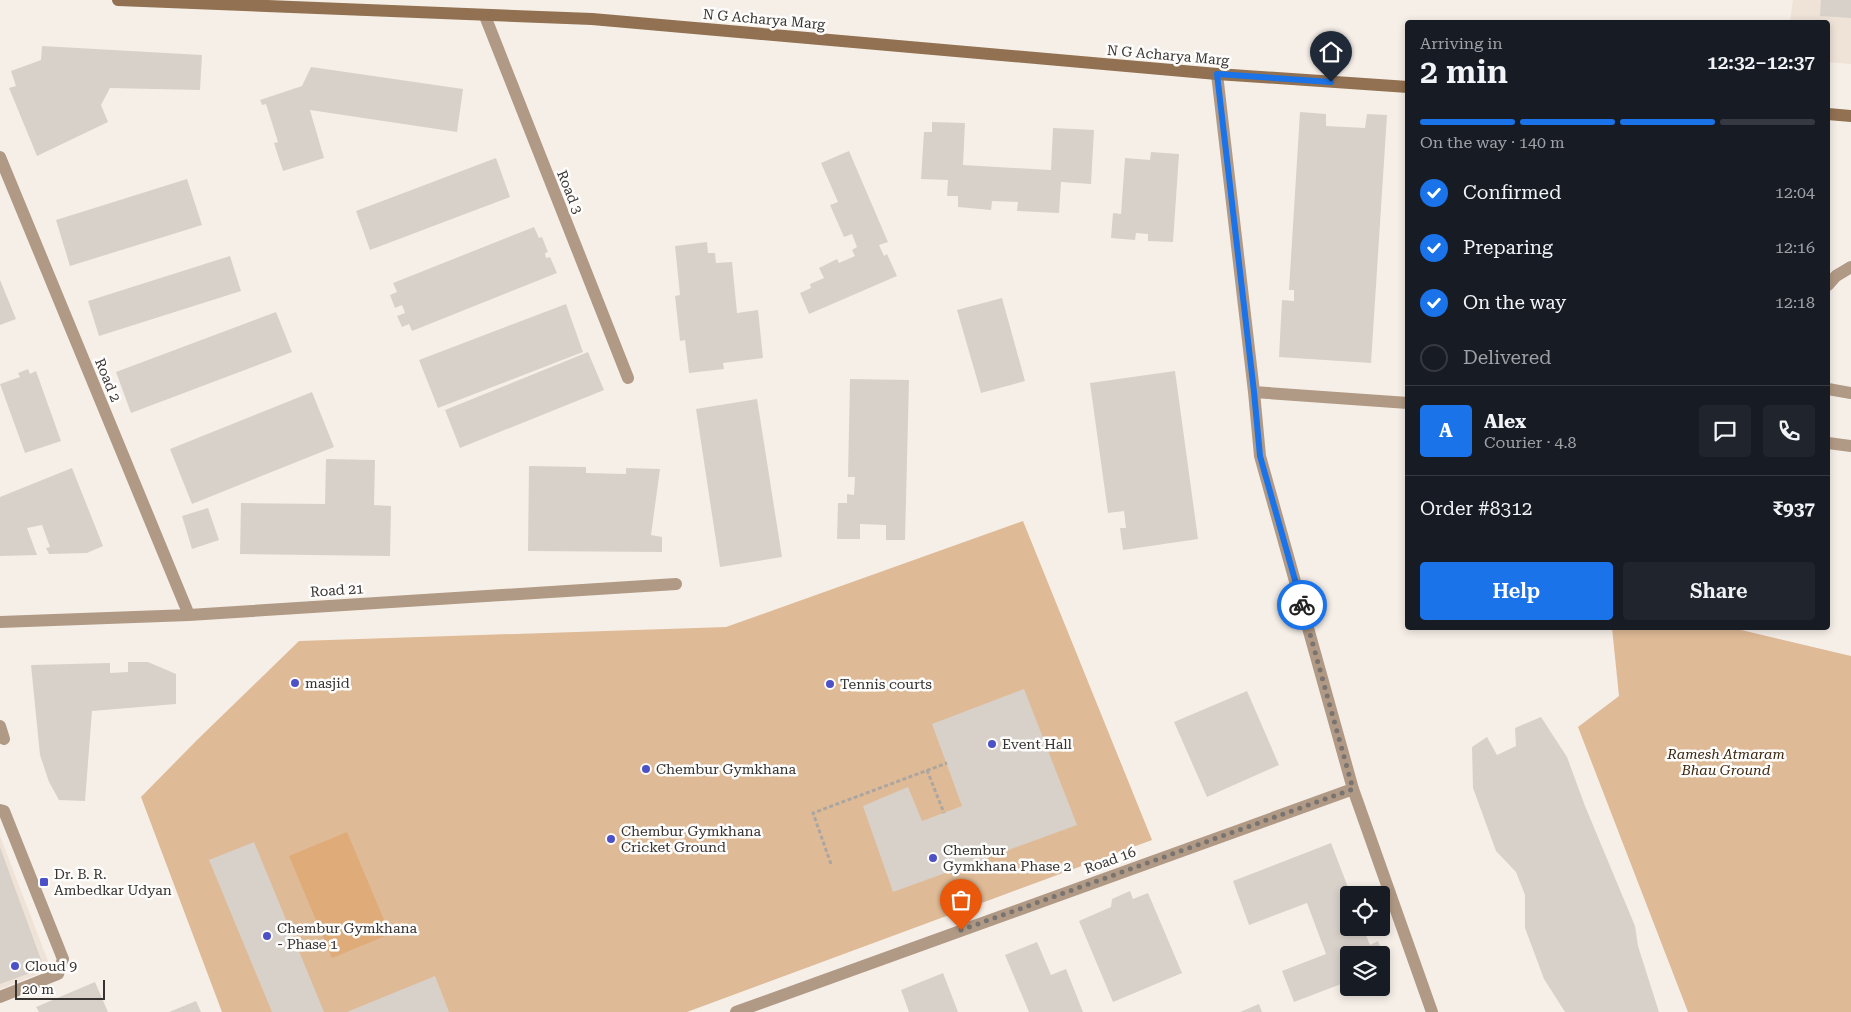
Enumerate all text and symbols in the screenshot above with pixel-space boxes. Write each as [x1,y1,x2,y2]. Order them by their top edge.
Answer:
street label: N G Acharya Marg [702,6,826,32]
pin [1310,31,1352,82]
text: Arriving in [1420,34,1503,53]
icon: home [1317,38,1345,66]
street label: N G Acharya Marg [1106,42,1230,68]
text: 12:32–12:37 [1707,51,1815,74]
text: 2 min [1420,53,1508,91]
text: On the way · 140 m [1420,133,1565,152]
street label: Road 3 [554,168,586,216]
icon: check [1420,179,1448,207]
text: Confirmed [1463,181,1561,204]
text: 12:04 [1775,183,1815,202]
icon: check [1420,234,1448,262]
text: Preparing [1463,236,1553,259]
text: 12:16 [1775,238,1815,257]
icon: check [1420,289,1448,317]
text: On the way [1463,291,1566,314]
text: 12:18 [1775,293,1815,312]
text: Delivered [1463,346,1551,369]
street label: Road 2 [92,356,124,404]
button: chat [1699,405,1751,457]
button: phone [1763,405,1815,457]
text: Alex [1484,410,1526,433]
text: A [1439,419,1453,442]
text: Courier · 4.8 [1484,433,1577,452]
text: Order #8312 [1420,497,1532,520]
text: ₹937 [1772,497,1815,520]
button: Help [1420,562,1613,620]
button: Share [1623,562,1815,620]
street label: Road 21 [310,580,364,600]
courier [1277,580,1327,630]
icon: bike [1288,591,1316,619]
place label: masjid [305,675,350,691]
place label: Tennis courts [840,676,932,692]
marker: masjid [289,677,301,689]
marker: Tennis courts [824,678,836,690]
place label: Event Hall [1002,736,1073,752]
marker: Event Hall [986,738,998,750]
park label: Ramesh Atmaram Bhau Ground [1666,746,1785,778]
place label: Chembur Gymkhana [656,761,797,777]
marker: Chembur Gymkhana [640,763,652,775]
place label: Chembur Gymkhana Cricket Ground [621,823,762,855]
marker: Chembur Gymkhana Cricket Ground [605,833,617,845]
place label: Chembur Gymkhana Phase 2 [943,842,1072,874]
street label: Road 16 [1082,843,1138,877]
marker: Chembur Gymkhana Phase 2 [927,852,939,864]
place label: Dr. B. R. Ambedkar Udyan [54,866,172,898]
marker: Dr. B. R. Ambedkar Udyan [38,876,50,888]
pin [940,879,982,930]
icon: bag [947,886,975,914]
map controls [1340,886,1390,996]
button: locate [1340,886,1390,936]
place label: Chembur Gymkhana - Phase 1 [277,920,418,952]
marker: Chembur Gymkhana - Phase 1 [261,930,273,942]
button: layers [1340,946,1390,996]
place label: Cloud 9 [25,958,77,974]
marker: Cloud 9 [9,960,21,972]
scale bar [15,977,105,1000]
text: 20 m [22,981,54,997]

